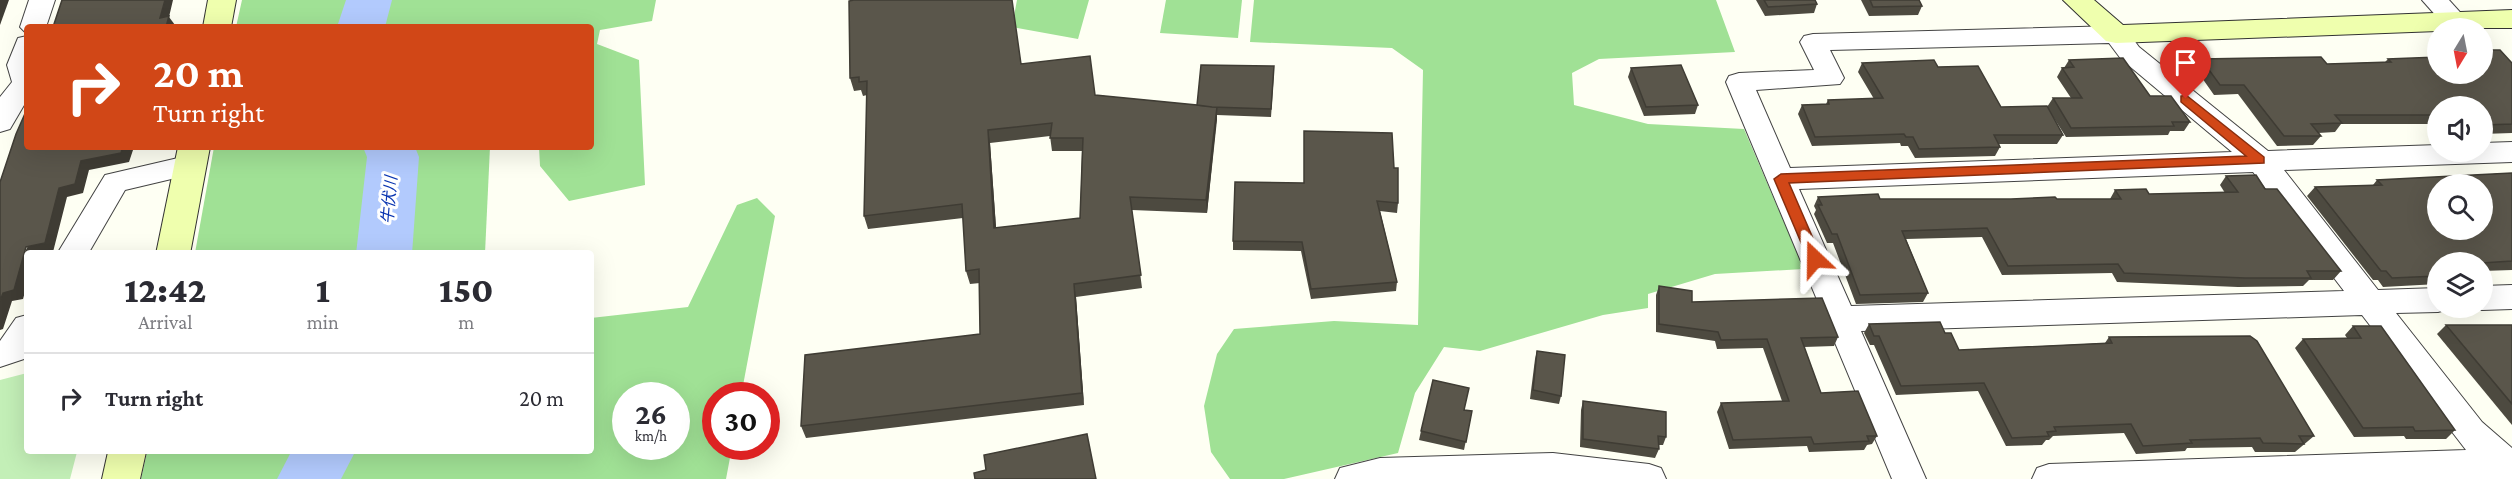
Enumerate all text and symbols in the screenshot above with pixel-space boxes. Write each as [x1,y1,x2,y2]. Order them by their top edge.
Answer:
north arrow [2427,18,2493,84]
map controls [2427,18,2493,318]
pin [2160,37,2211,99]
icon: arrive [2169,46,2202,79]
icon: right [54,48,132,126]
text: 20 m [153,49,244,96]
button: sound [2427,96,2493,162]
text: Turn right [153,98,264,128]
water label: 牛伏川 [378,173,400,225]
button: search [2427,174,2493,240]
position arrow [1783,227,1847,291]
button: layers [2427,252,2493,318]
text: 12:42 [124,270,206,310]
text: 1 [316,270,330,310]
text: 150 [439,270,494,310]
text: Arrival [138,311,193,333]
text: min [307,311,339,333]
text: m [458,311,474,333]
icon: right [54,382,87,415]
speed limit sign: 30 [702,382,780,460]
text: Turn right [105,386,203,411]
text: 20 m [519,386,564,411]
text: 26 [635,397,667,430]
text: km/h [635,428,667,444]

